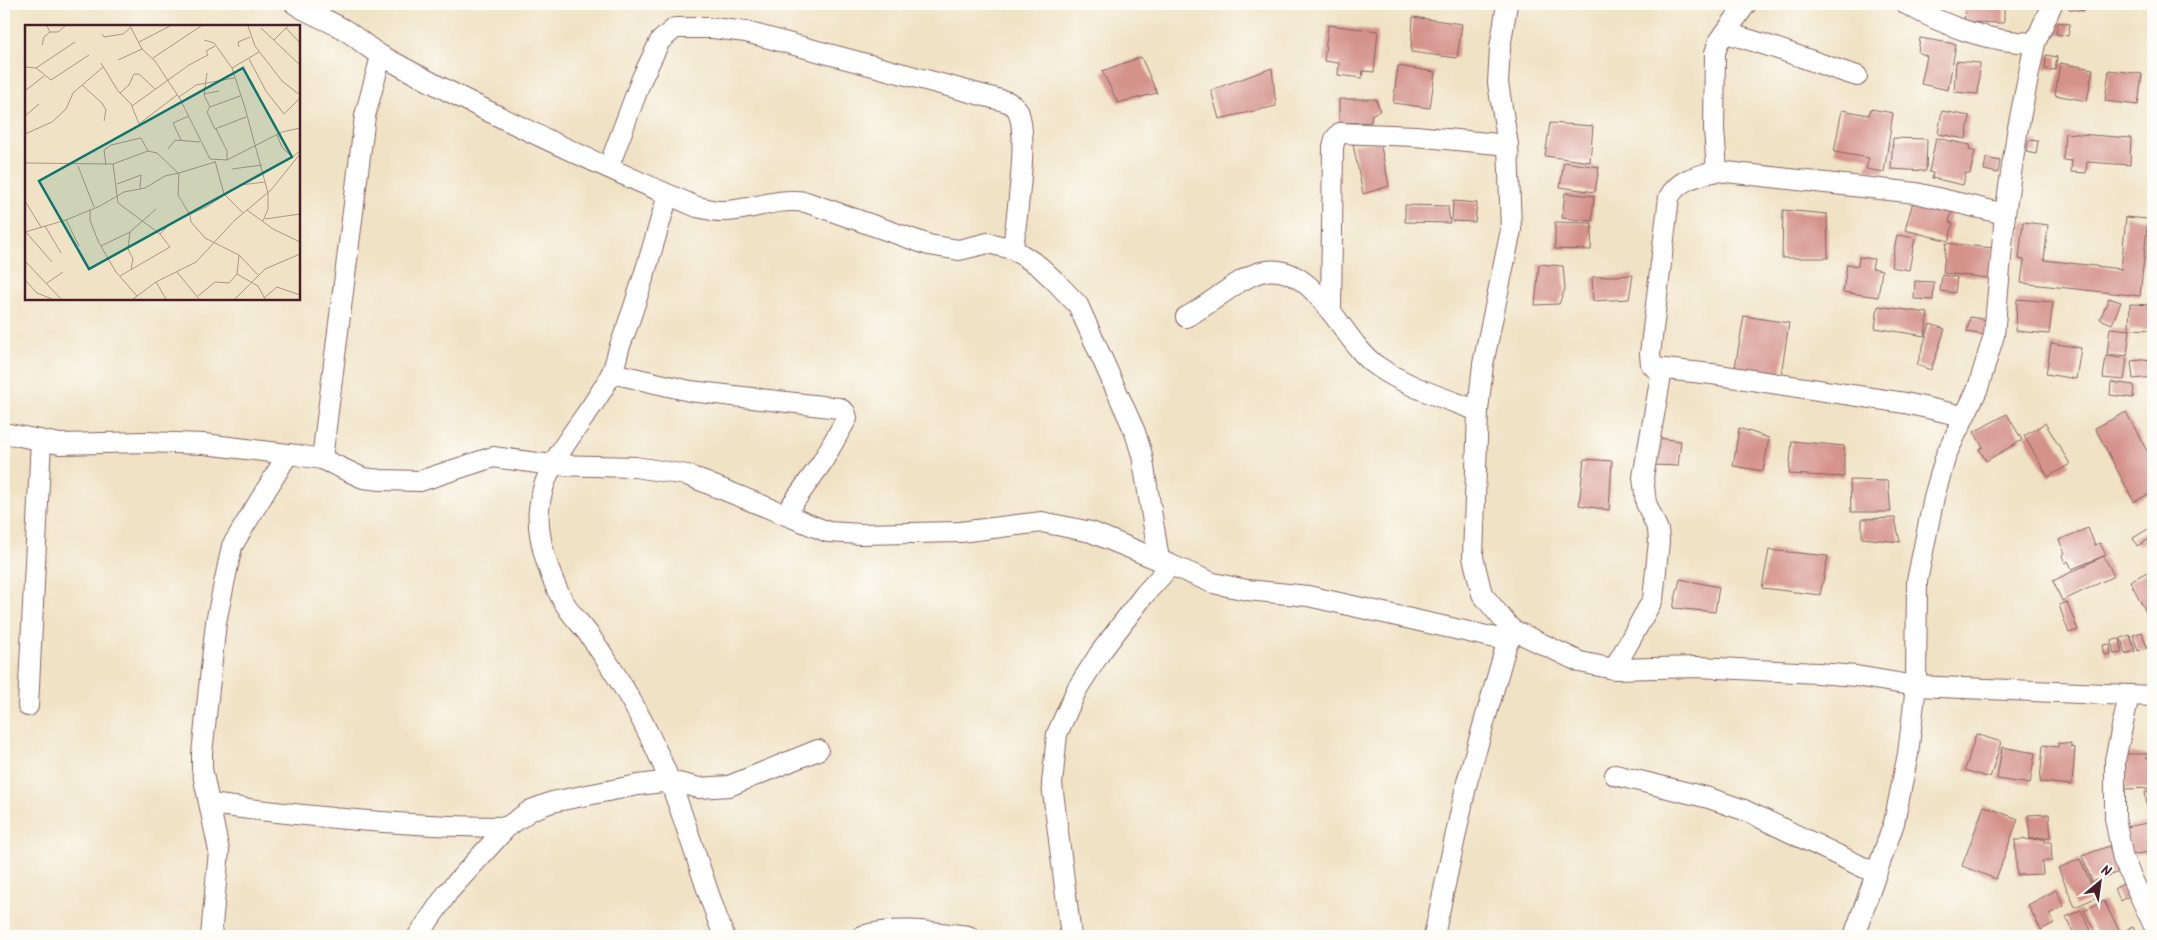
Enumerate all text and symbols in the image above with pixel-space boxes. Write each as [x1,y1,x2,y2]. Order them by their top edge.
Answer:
inset map [25,25,300,300]
north arrow [2074,858,2124,908]
text: N [2097,860,2115,883]

